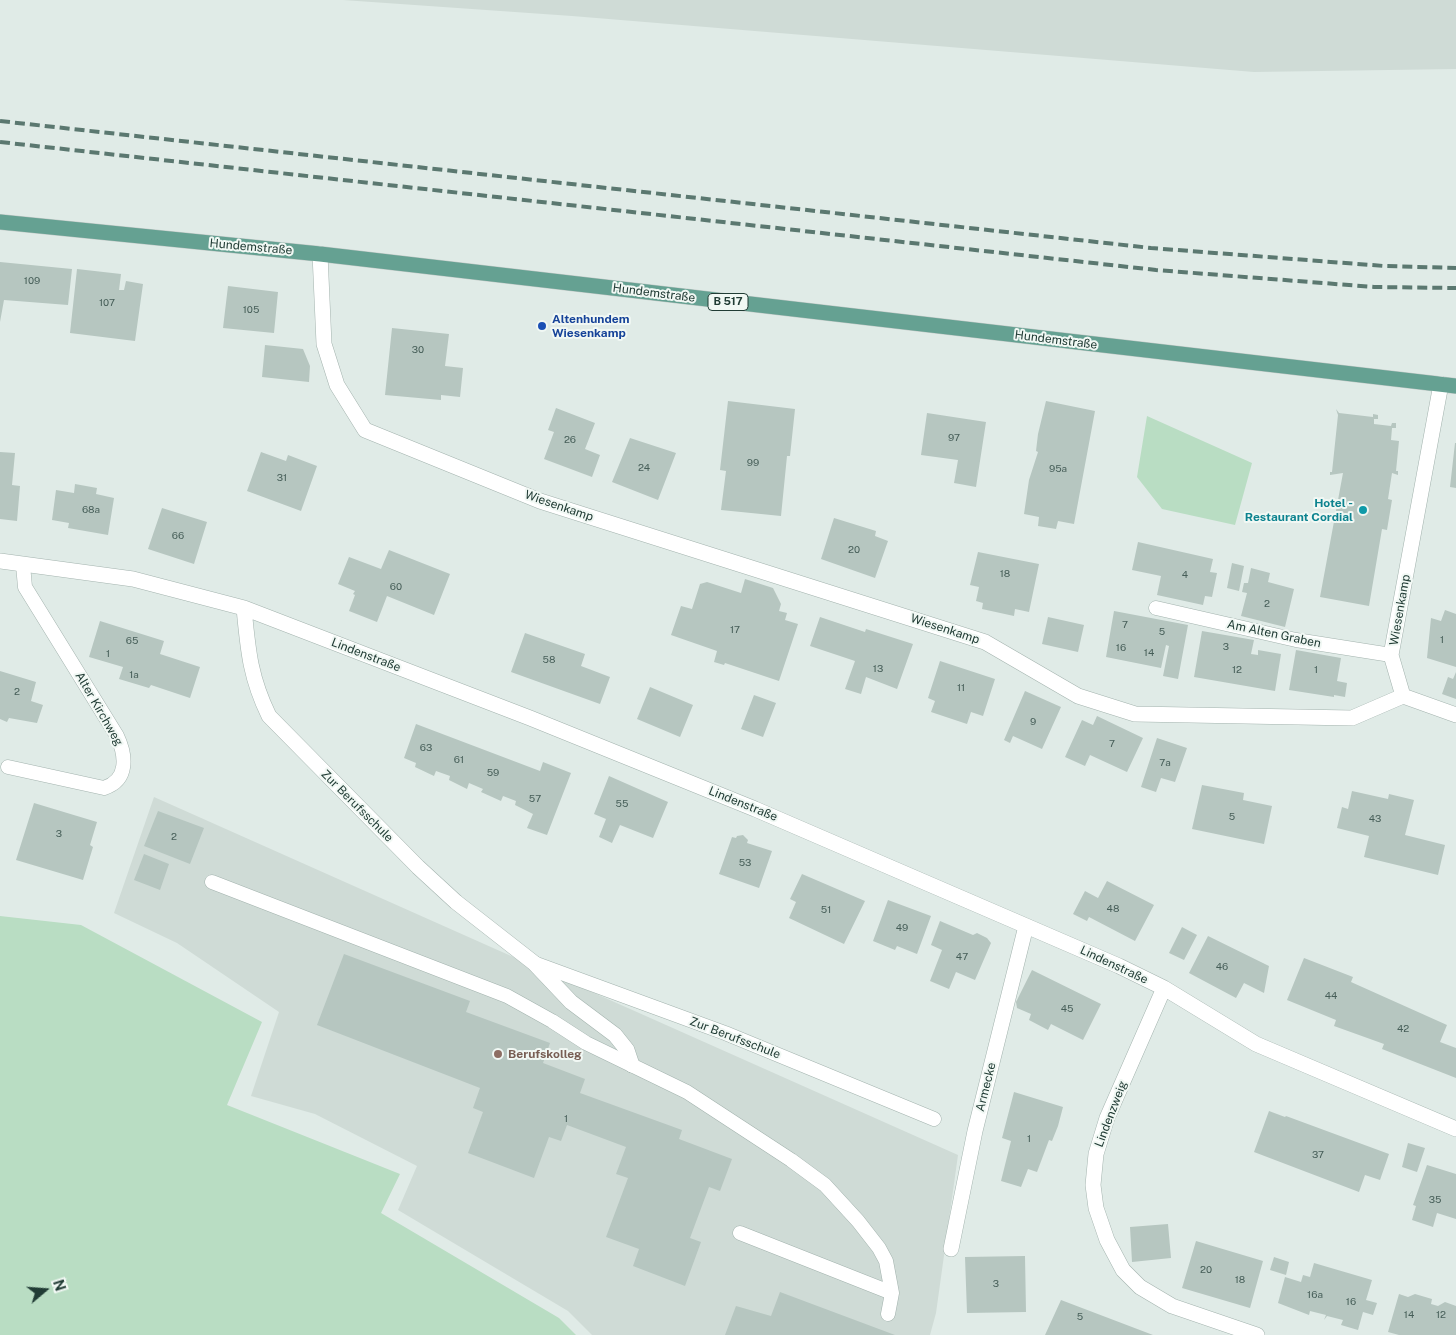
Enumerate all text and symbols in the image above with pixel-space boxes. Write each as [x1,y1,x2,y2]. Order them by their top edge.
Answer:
street label: Hundemstraße [209,236,293,258]
house number: 109 [24,275,40,287]
street label: Hundemstraße [612,281,696,305]
road number: B 517 [708,294,748,310]
house number: 107 [99,297,115,309]
house number: 105 [243,304,259,316]
place label: Altenhundem Wiesenkamp [552,312,629,340]
marker: Altenhundem Wiesenkamp [536,320,548,332]
street label: Hundemstraße [1014,328,1098,352]
house number: 30 [412,344,424,356]
house number: 97 [948,432,960,444]
house number: 26 [564,434,576,446]
house number: 99 [747,457,759,469]
house number: 24 [638,462,650,474]
house number: 95a [1049,463,1067,475]
house number: 31 [277,472,287,484]
street label: Wiesenkamp [523,488,595,524]
place label: Hotel - Restaurant Cordial [1245,496,1353,524]
house number: 68a [82,504,100,516]
marker: Hotel - Restaurant Cordial [1357,504,1369,516]
house number: 66 [172,530,184,542]
house number: 20 [848,544,860,556]
house number: 18 [1000,568,1010,580]
house number: 4 [1182,569,1188,581]
street label: Wiesenkamp [1387,573,1413,647]
house number: 60 [390,581,402,593]
house number: 2 [1264,598,1270,610]
street label: Wiesenkamp [909,611,981,647]
street label: Am Alten Graben [1226,617,1322,651]
house number: 7 [1122,619,1128,631]
house number: 17 [730,624,740,636]
house number: 5 [1159,626,1165,638]
house number: 1 [1440,634,1444,646]
house number: 65 [126,635,138,647]
street label: Lindenstraße [329,635,403,675]
house number: 3 [1223,641,1229,653]
house number: 16 [1116,642,1126,654]
house number: 14 [1144,647,1154,659]
house number: 1 [106,648,110,660]
house number: 58 [543,654,555,666]
house number: 13 [873,663,883,675]
house number: 12 [1232,664,1242,676]
house number: 1 [1314,664,1318,676]
street label: Alter Kirchweg [72,669,126,749]
house number: 1a [129,669,139,681]
house number: 11 [957,682,965,694]
house number: 2 [14,686,20,698]
house number: 9 [1030,716,1036,728]
house number: 7 [1109,738,1115,750]
house number: 63 [420,742,432,754]
house number: 61 [454,754,464,766]
house number: 7a [1159,757,1171,769]
street label: Zur Berufsschule [318,767,396,845]
house number: 59 [487,767,499,779]
street label: Lindenstraße [706,784,780,824]
house number: 57 [529,793,541,805]
house number: 55 [616,798,628,810]
house number: 5 [1229,811,1235,823]
house number: 43 [1369,813,1381,825]
house number: 3 [56,828,62,840]
house number: 2 [171,831,177,843]
house number: 53 [739,857,751,869]
house number: 48 [1107,903,1119,915]
house number: 51 [821,904,831,916]
house number: 49 [896,922,908,934]
street label: Lindenstraße [1078,943,1150,987]
house number: 47 [956,951,968,963]
house number: 46 [1216,961,1228,973]
house number: 44 [1325,990,1337,1002]
house number: 45 [1061,1003,1073,1015]
street label: Zur Berufsschule [688,1014,782,1062]
house number: 42 [1397,1023,1409,1035]
place label: Berufskolleg [508,1047,582,1061]
marker: Berufskolleg [492,1048,504,1060]
street label: Armecke [973,1061,999,1113]
street label: Lindenzweig [1092,1079,1130,1149]
house number: 1 [564,1113,568,1125]
house number: 1 [1027,1133,1031,1145]
house number: 37 [1312,1149,1324,1161]
house number: 35 [1429,1194,1441,1206]
house number: 20 [1200,1264,1212,1276]
north arrow [20,1265,70,1315]
house number: 18 [1235,1274,1245,1286]
text: N [50,1278,69,1293]
house number: 3 [993,1278,999,1290]
house number: 16a [1307,1289,1323,1301]
house number: 16 [1346,1296,1356,1308]
house number: 14 [1404,1309,1414,1321]
house number: 12 [1436,1309,1446,1321]
house number: 5 [1077,1311,1083,1323]

